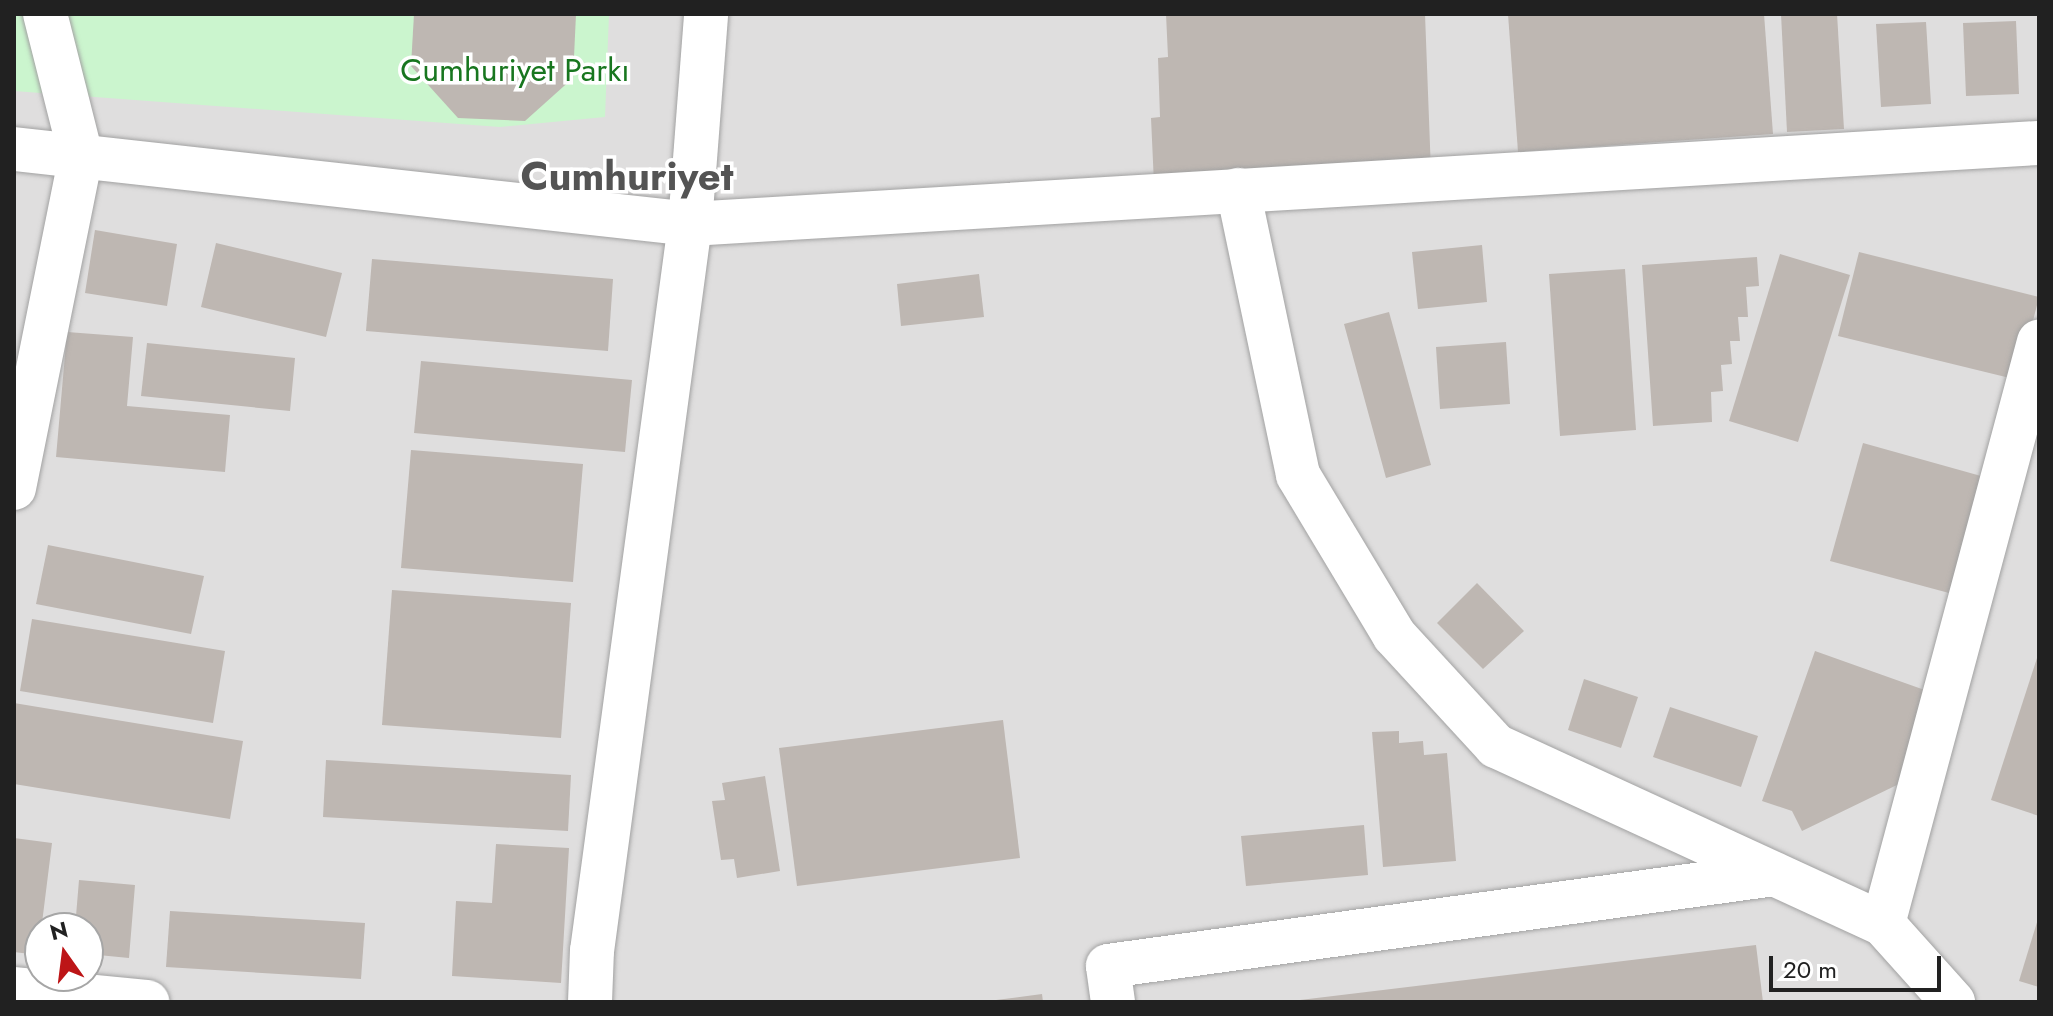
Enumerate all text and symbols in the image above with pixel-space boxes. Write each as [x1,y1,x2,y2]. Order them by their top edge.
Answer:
park label: Cumhuriyet Parkı [400,51,630,89]
district label: Cumhuriyet [521,152,733,200]
north arrow [24,912,104,992]
text: N [46,913,71,948]
scale bar [1773,940,1945,990]
text: 20 m [1783,952,1837,987]

